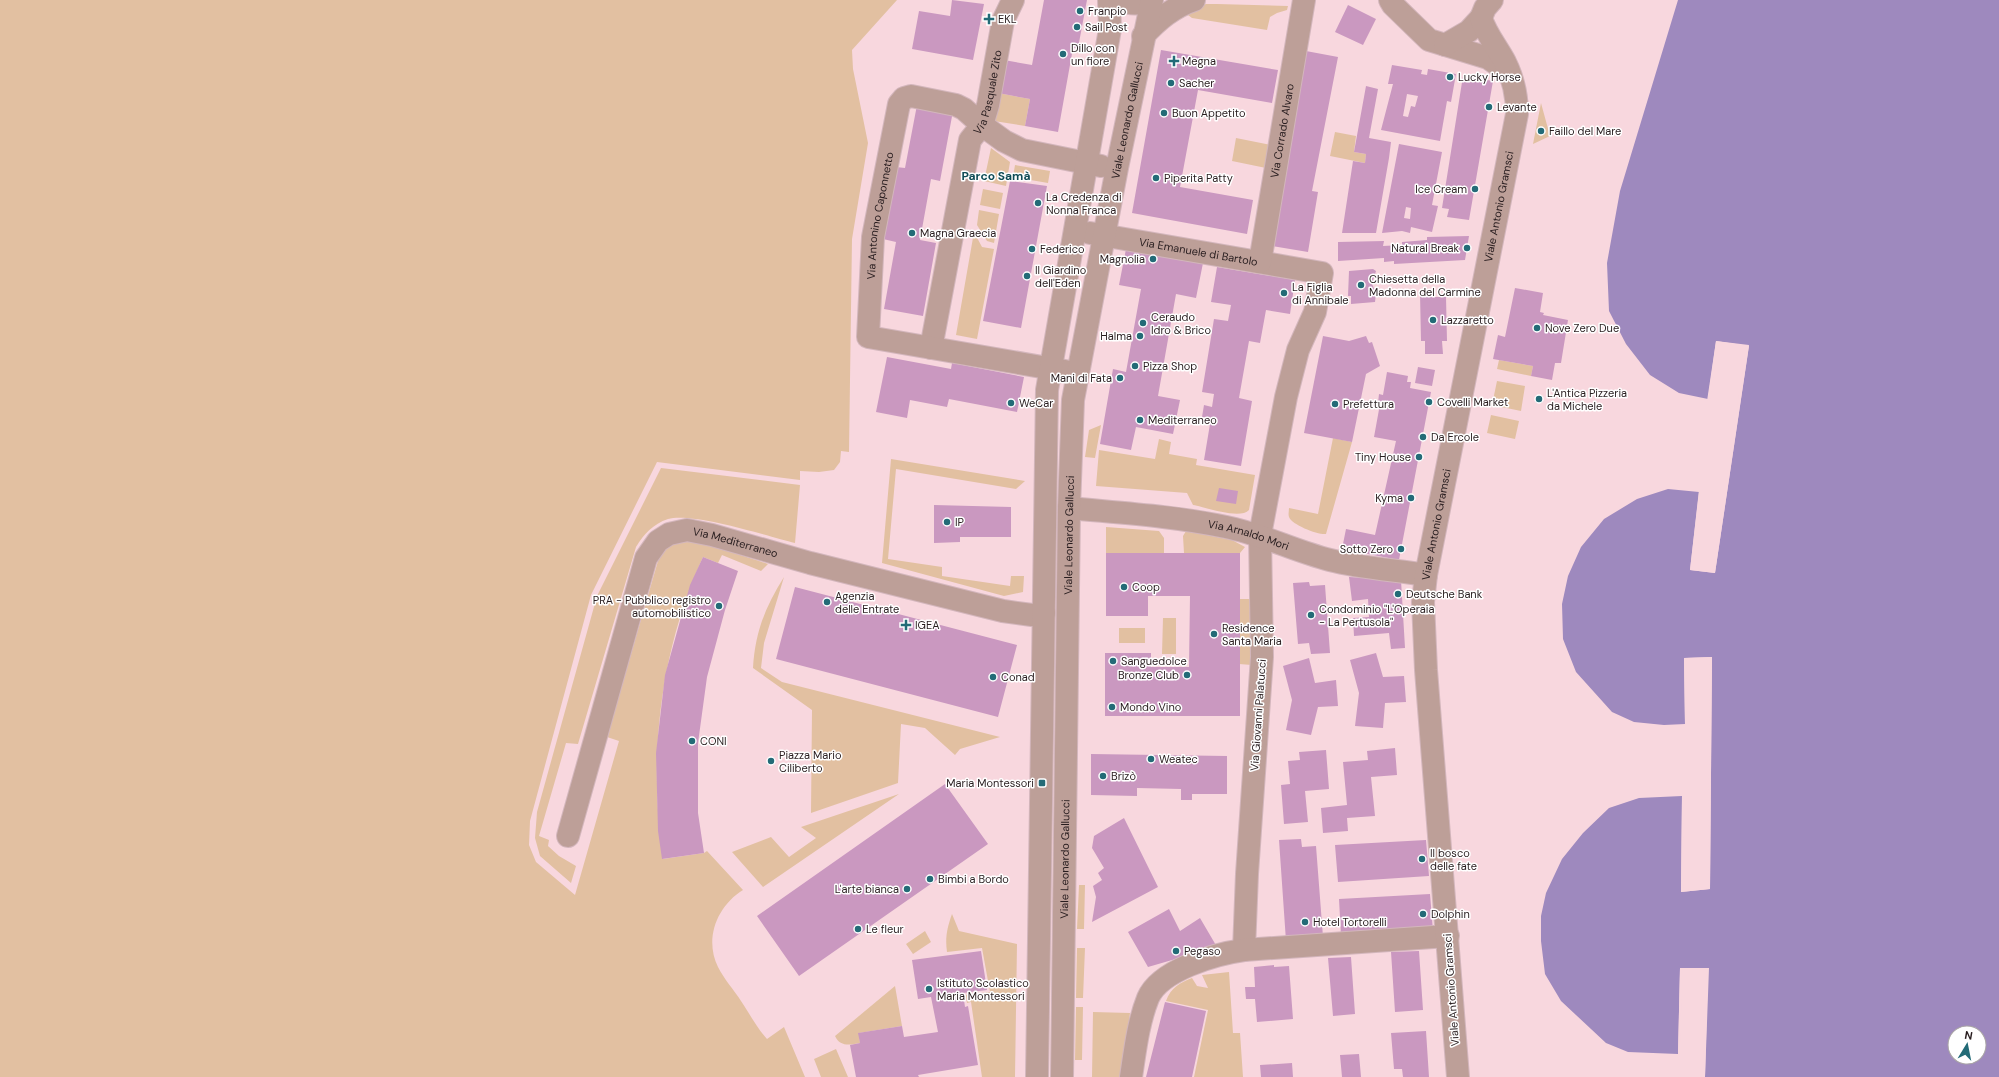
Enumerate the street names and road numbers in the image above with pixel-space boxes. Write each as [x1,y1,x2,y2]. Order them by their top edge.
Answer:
street label: Via Pasquale Zito [970,49,1005,137]
street label: Viale Leonardo Gallucci [1108,60,1146,180]
street label: Via Corrado Alvaro [1267,83,1297,179]
street label: Viale Antonio Gramsci [1481,150,1517,263]
street label: Via Antonino Caponnetto [864,151,896,280]
street label: Via Emanuele di Bartolo [1138,235,1259,269]
street label: Viale Antonio Gramsci [1418,468,1454,581]
street label: Viale Leonardo Gallucci [1061,475,1077,595]
street label: Via Arnaldo Mori [1207,517,1291,553]
street label: Via Mediterraneo [692,524,780,560]
street label: Via Giovanni Palatucci [1247,659,1269,771]
street label: Viale Leonardo Gallucci [1057,799,1072,919]
street label: Viale Antonio Gramsci [1440,933,1462,1047]

